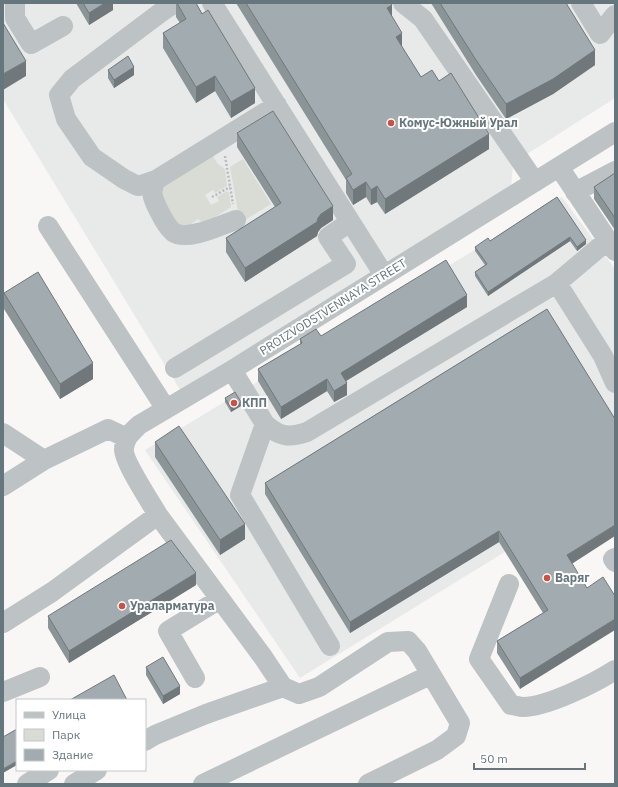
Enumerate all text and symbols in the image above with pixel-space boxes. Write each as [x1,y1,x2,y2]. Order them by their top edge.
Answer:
place label: Комус-Южный Урал [399,115,518,130]
marker: Комус-Южный Урал [386,118,396,128]
street label: PROIZVODSTVENNAYA STREET [257,255,409,358]
place label: КПП [242,395,267,410]
marker: КПП [229,398,239,408]
place label: Варяг [555,570,590,585]
marker: Варяг [542,573,552,583]
place label: Ураларматура [130,598,215,613]
marker: Ураларматура [117,601,127,611]
legend [16,699,146,771]
text: Улица [52,707,86,722]
text: Парк [52,727,81,742]
scale bar [474,745,585,771]
text: Здание [52,747,94,762]
text: 50 m [480,751,508,766]

